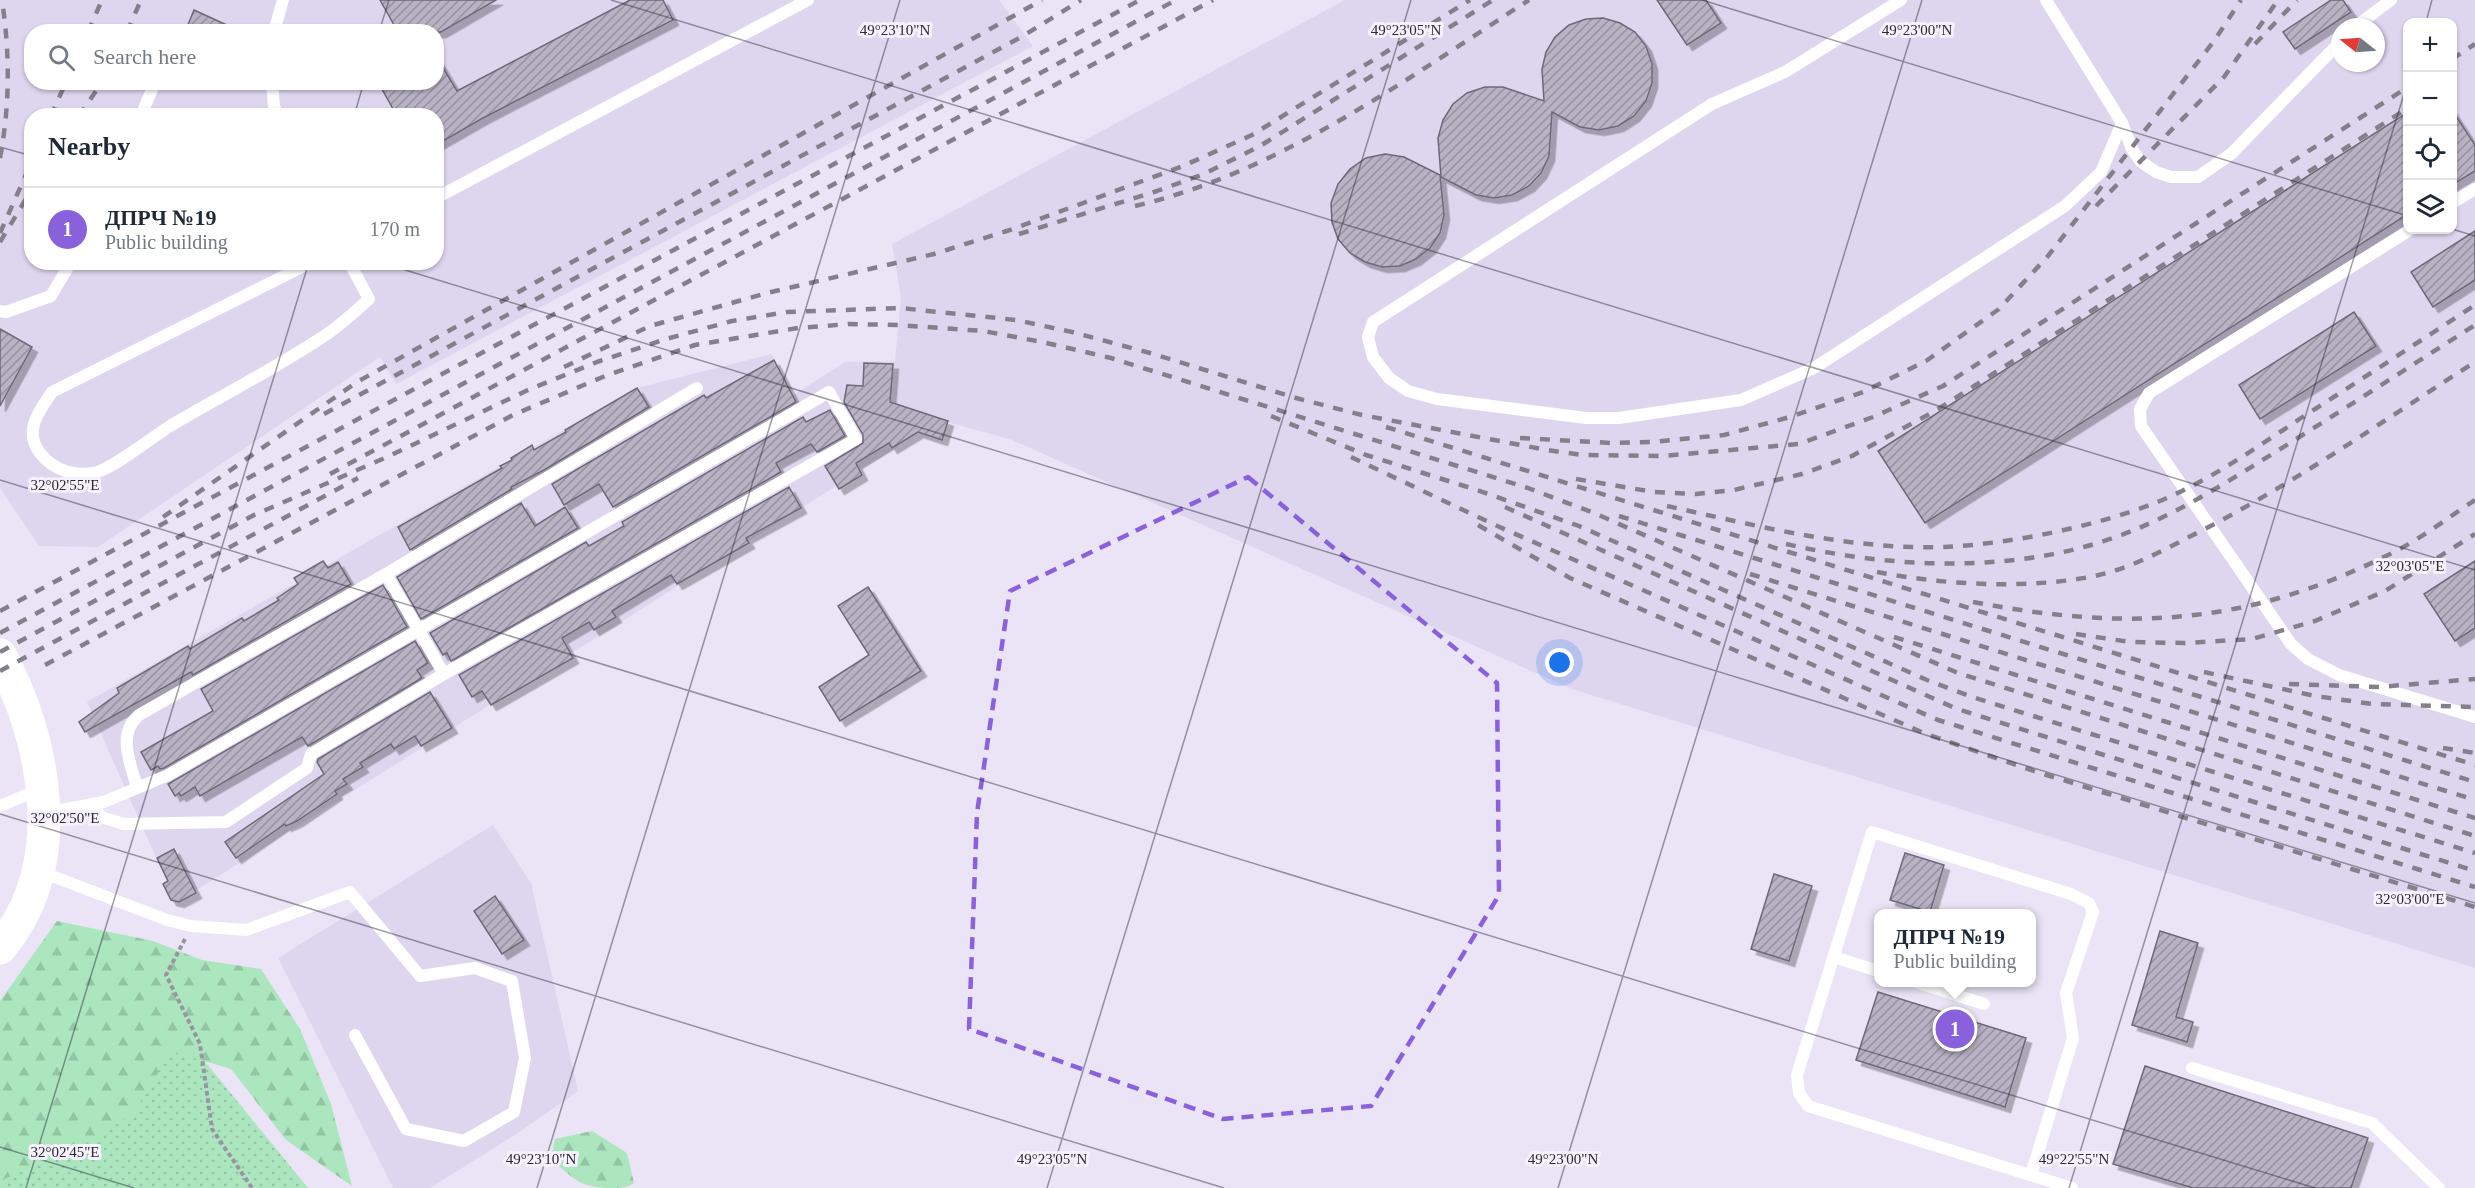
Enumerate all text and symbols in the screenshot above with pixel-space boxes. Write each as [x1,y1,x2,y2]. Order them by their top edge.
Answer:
north arrow [2331,18,2385,72]
map controls [2403,18,2457,234]
button: + [2403,18,2457,72]
text: 49°23'10"N [860,22,930,38]
text: 49°23'05"N [1371,22,1441,38]
text: 49°23'00"N [1882,22,1952,38]
search box [24,24,444,90]
icon: search [45,41,78,74]
text: Search here [93,44,196,69]
button: − [2403,72,2457,126]
button: locate [2403,126,2457,180]
text: Nearby [48,132,130,161]
button: layers [2403,180,2457,234]
text: ДПРЧ №19 [105,205,216,230]
text: 1 [63,218,73,240]
text: 170 m [369,218,420,240]
text: Public building [105,231,228,253]
text: 32°02'55"E [31,477,100,493]
text: 32°03'05"E [2376,558,2445,574]
your location [1545,648,1574,677]
text: 32°02'50"E [31,810,100,826]
text: 32°03'00"E [2376,891,2445,907]
popup [1874,909,2036,987]
text: ДПРЧ №19 [1894,924,2005,949]
text: Public building [1894,950,2016,972]
pin: 1 [1936,1006,1974,1052]
text: 32°02'45"E [31,1144,100,1160]
text: 49°23'10"N [506,1151,576,1167]
text: 49°23'05"N [1017,1151,1087,1167]
text: 49°23'00"N [1528,1151,1598,1167]
text: 49°22'55"N [2039,1151,2109,1167]

